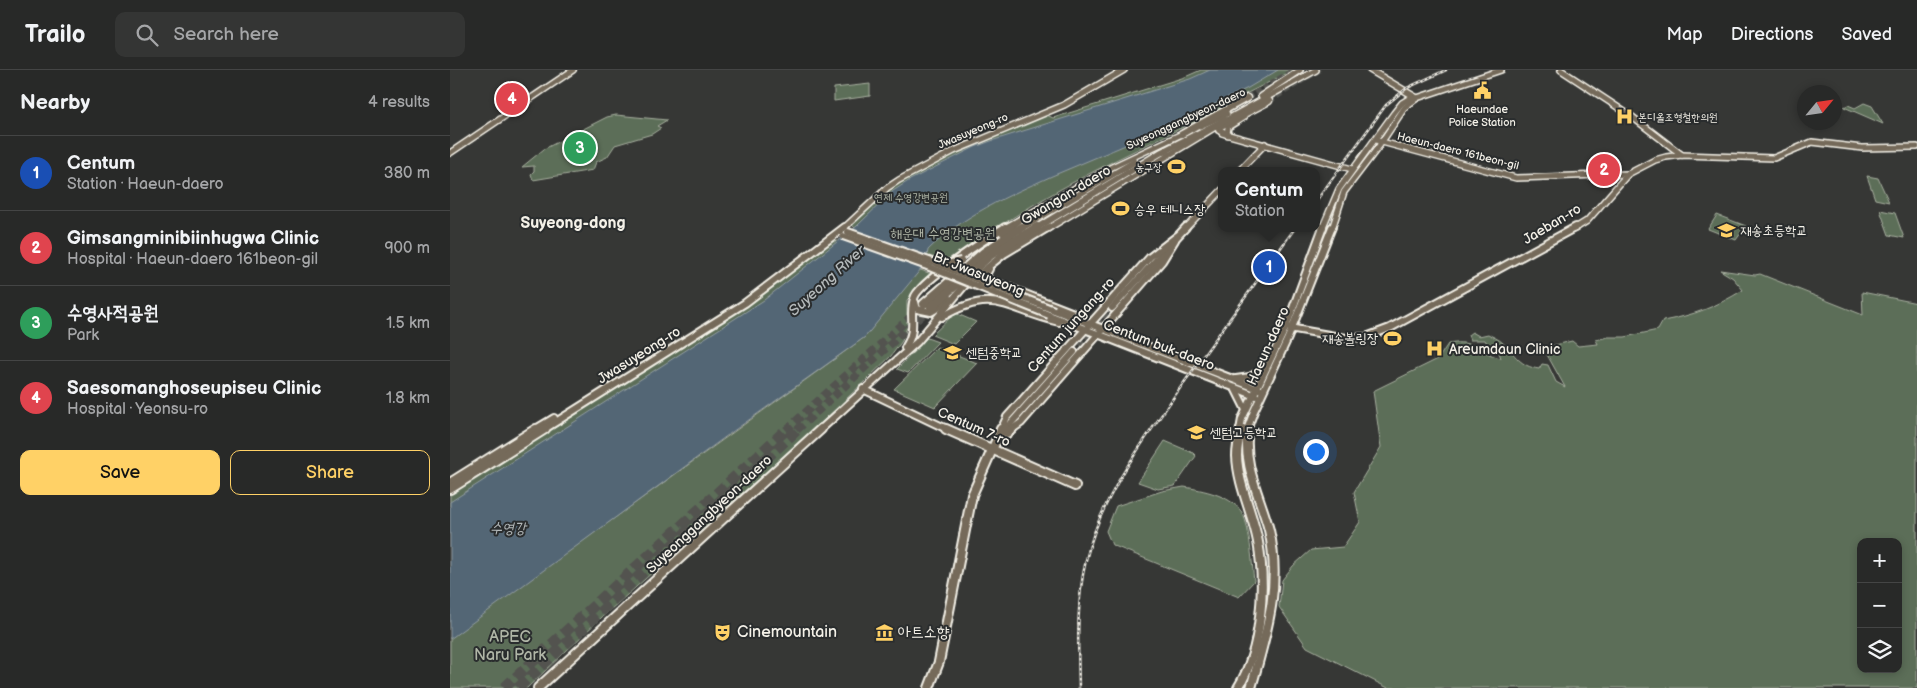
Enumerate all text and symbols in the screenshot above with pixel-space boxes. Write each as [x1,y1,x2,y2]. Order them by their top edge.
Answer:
search box [115,12,465,57]
text: Trailo [25,20,85,49]
icon: search [133,21,161,49]
text: Search here [173,23,279,46]
text: Map [1667,24,1703,45]
text: Directions [1731,24,1813,45]
text: Saved [1841,24,1892,45]
pin: 4 [496,80,528,118]
public building icon: Haeundae Police Station [1472,81,1492,101]
north arrow [1797,85,1842,130]
street label: Suyeonggangbyeon-daero [1124,86,1248,152]
text: Nearby [20,90,90,115]
text: 4 results [368,93,430,112]
place label: Haeundae Police Station [1448,103,1516,129]
hospital icon: 본디올조형철한의원 [1614,107,1634,127]
street label: Jwasuyeong-ro [936,110,1010,152]
place label: 본디올조형철한의원 [1638,111,1718,124]
pin: 3 [564,129,596,167]
street label: Haeun-daero 161beon-gil [1396,130,1520,172]
pin: 2 [1588,151,1620,189]
text: Centum [67,152,135,175]
sports icon: 농구장 [1166,157,1186,177]
place label: 농구장 [1135,161,1162,174]
street label: Gwangan-daero [1018,162,1114,228]
text: 1 [33,164,39,183]
text: 380 m [384,164,430,183]
popup [1218,167,1320,232]
text: Station · Haeun-daero [67,175,224,194]
text: Centum [1235,179,1303,202]
park label: 연제 수영강변공원 [874,191,948,204]
sports icon: 승우 테니스장 [1110,199,1130,219]
street label: Jaeban-ro [1520,200,1584,248]
place label: 승우 테니스장 [1134,201,1206,218]
text: Station [1235,202,1285,221]
district label: Suyeong-dong [520,214,626,233]
school or university icon: 재송초등학교 [1716,220,1736,240]
place label: 재송초등학교 [1740,222,1808,239]
park label: 해운대 수영강변공원 [890,225,996,242]
text: Gimsangminibiinhugwa Clinic [67,227,319,250]
text: 2 [31,239,41,258]
text: 900 m [384,239,430,258]
water label: Suyeong River [785,240,871,321]
street label: Br. Jwasuyeong [931,248,1027,300]
pin: 1 [1253,248,1285,286]
text: Hospital · Haeun-daero 161beon-gil [67,250,318,269]
street label: Centum jungang-ro [1024,274,1118,376]
text: 수영사적공원 [67,302,159,325]
street label: Haeun-daero [1243,304,1293,388]
text: 3 [31,314,41,333]
text: 1.5 km [386,314,430,333]
street label: Centum buk-daero [1101,316,1217,374]
street label: Jwasuyeong-ro [594,323,684,387]
text: Park [67,326,99,345]
sports icon: 재송볼링장 [1382,328,1402,348]
place label: 재송볼링장 [1322,330,1379,347]
hospital icon: Areumdaun Clinic [1425,339,1445,359]
place label: Areumdaun Clinic [1449,341,1560,358]
school or university icon: 센텀중학교 [942,342,962,362]
place label: 센텀중학교 [966,344,1022,361]
text: Saesomanghoseupiseu Clinic [67,377,321,400]
text: 4 [31,389,41,408]
text: 1.8 km [386,389,430,408]
text: Hospital · Yeonsu-ro [67,400,208,419]
street label: Centum 7-ro [935,403,1013,451]
school or university icon: 센텀고등학교 [1186,422,1206,442]
place label: 센텀고등학교 [1210,424,1278,441]
your location [1303,439,1329,465]
button: Save [20,450,220,495]
button: Share [230,450,430,495]
street label: Suyeonggangbyeon-daero [643,451,775,577]
water label: 수영강 [490,519,528,538]
map controls [1857,538,1902,673]
button: + [1857,538,1902,583]
button: − [1857,583,1902,628]
theatre icon: Cinemountain [713,622,733,642]
museum icon: 아트소향 [874,622,894,642]
place label: Cinemountain [737,623,837,642]
place label: 아트소향 [898,623,950,642]
park label: APEC Naru Park [474,628,546,665]
button: layers [1857,628,1902,673]

